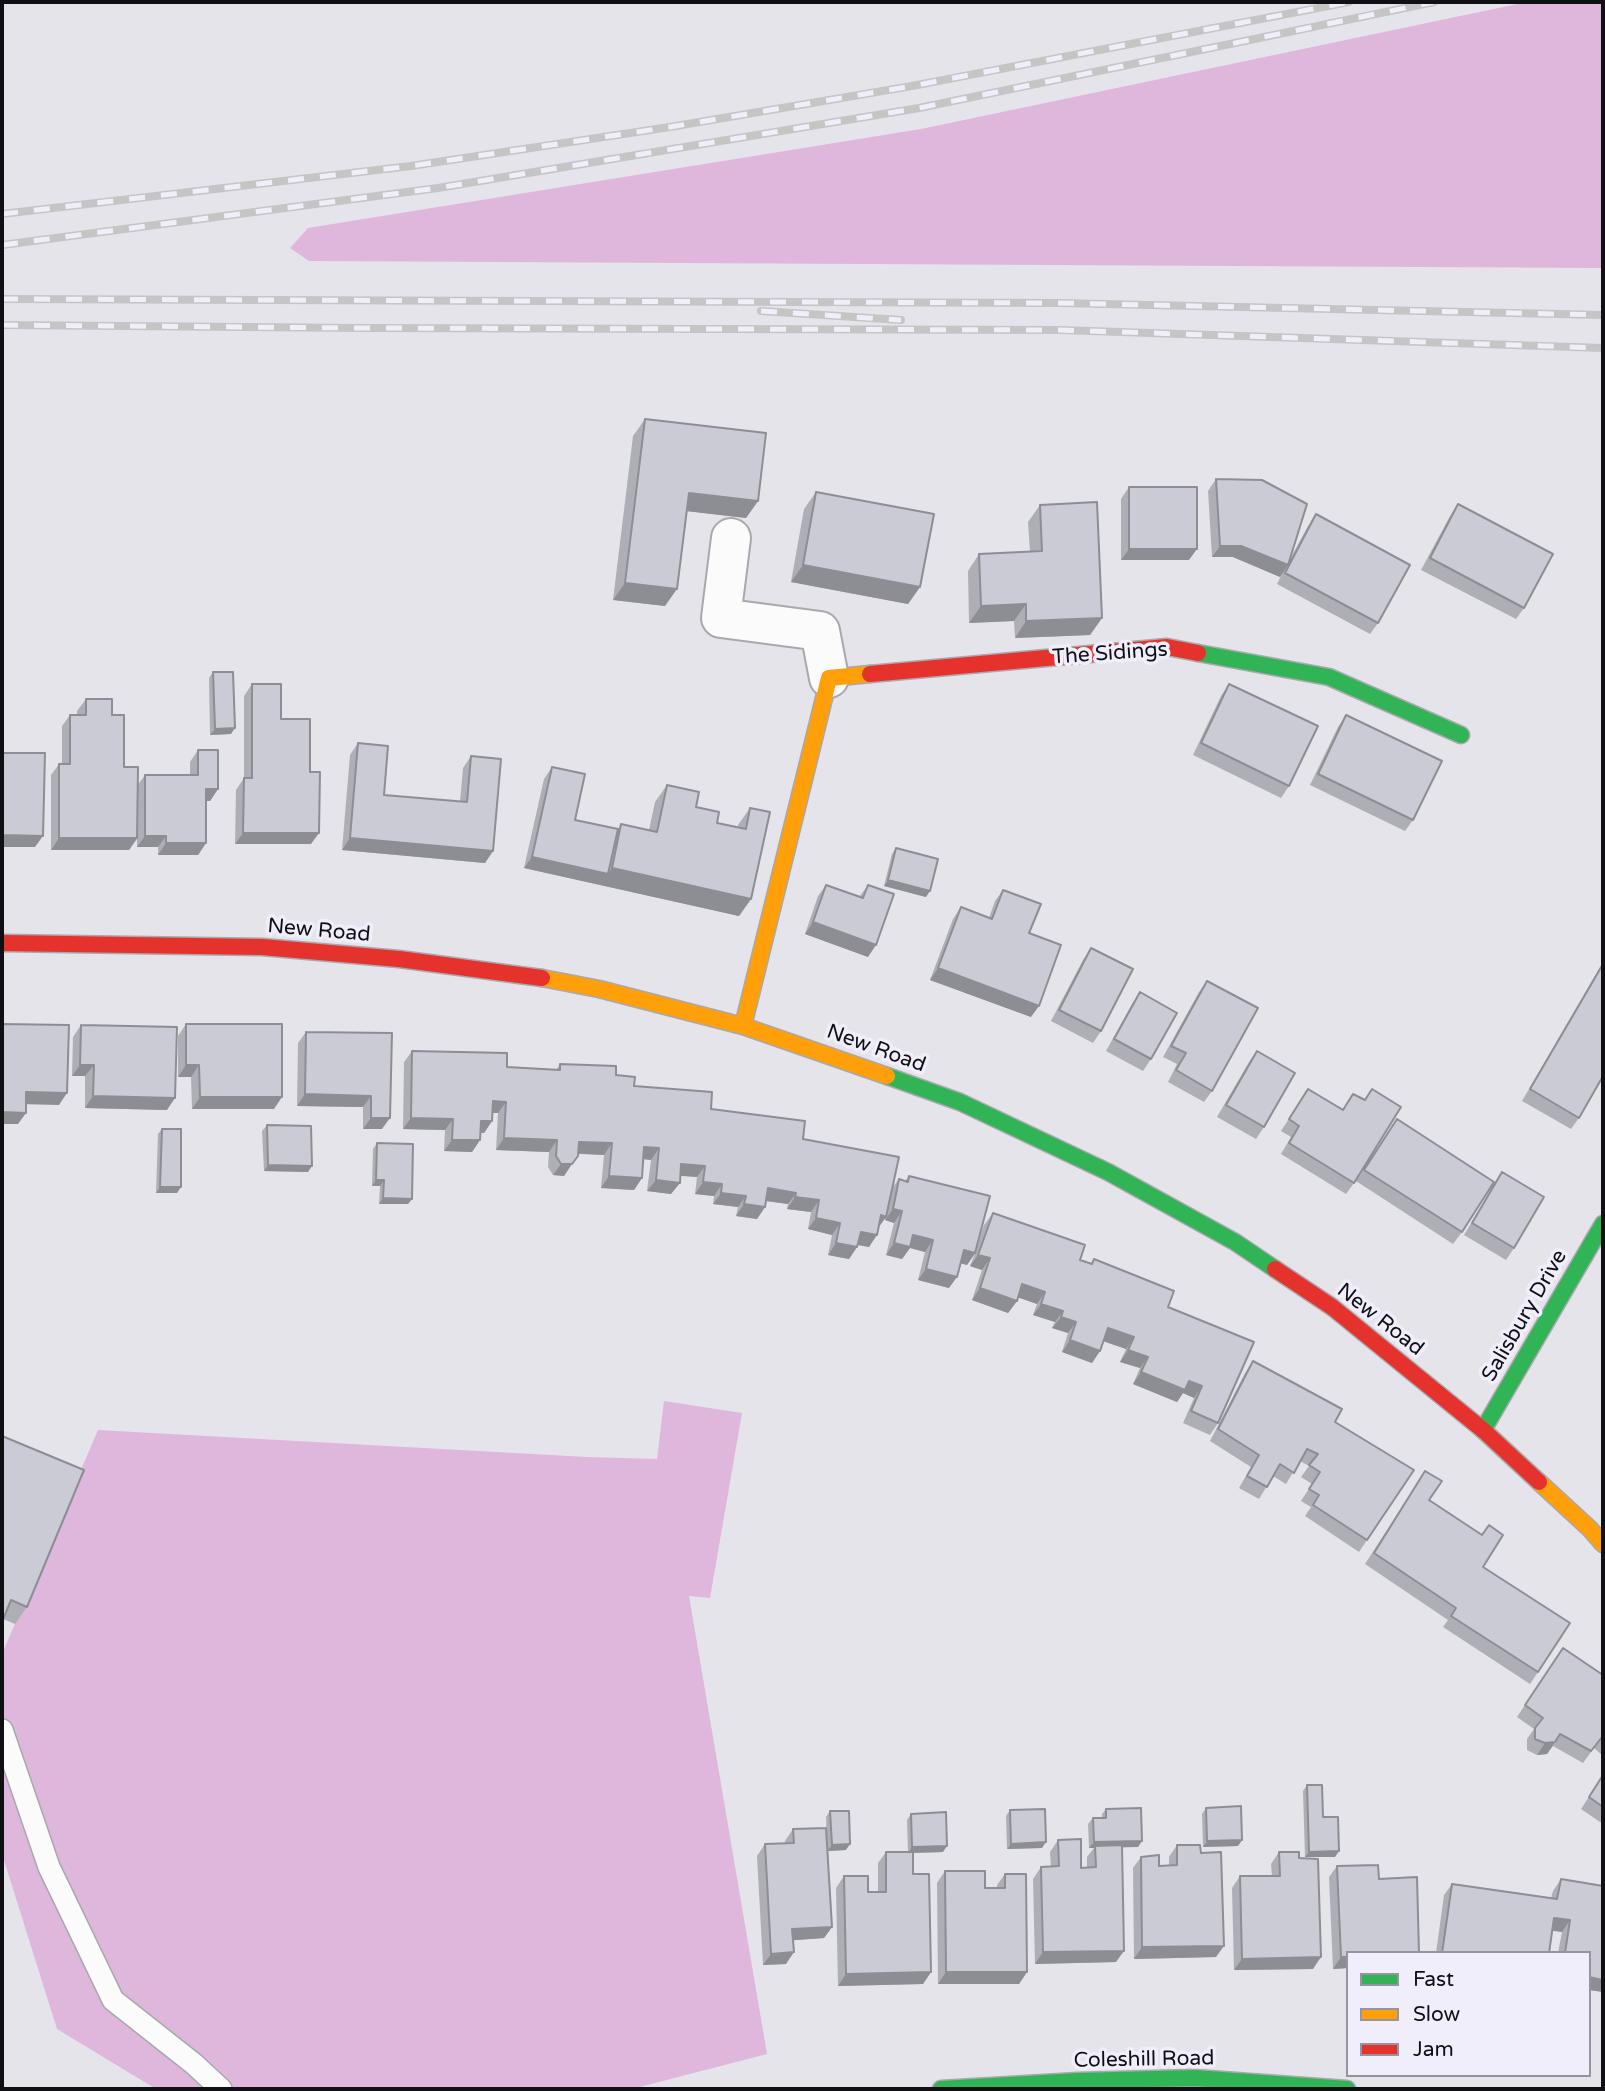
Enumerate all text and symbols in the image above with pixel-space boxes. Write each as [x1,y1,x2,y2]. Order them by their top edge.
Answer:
street label: The Sidings [1052,637,1168,671]
street label: New Road [266,914,372,948]
street label: New Road [823,1020,929,1078]
street label: Salisbury Drive [1477,1246,1573,1386]
street label: New Road [1332,1278,1428,1362]
legend [1346,1951,1591,2077]
text: Fast [1413,1967,1454,1992]
text: Slow [1413,2002,1460,2027]
text: Jam [1413,2037,1454,2062]
street label: Coleshill Road [1073,2046,1215,2074]

